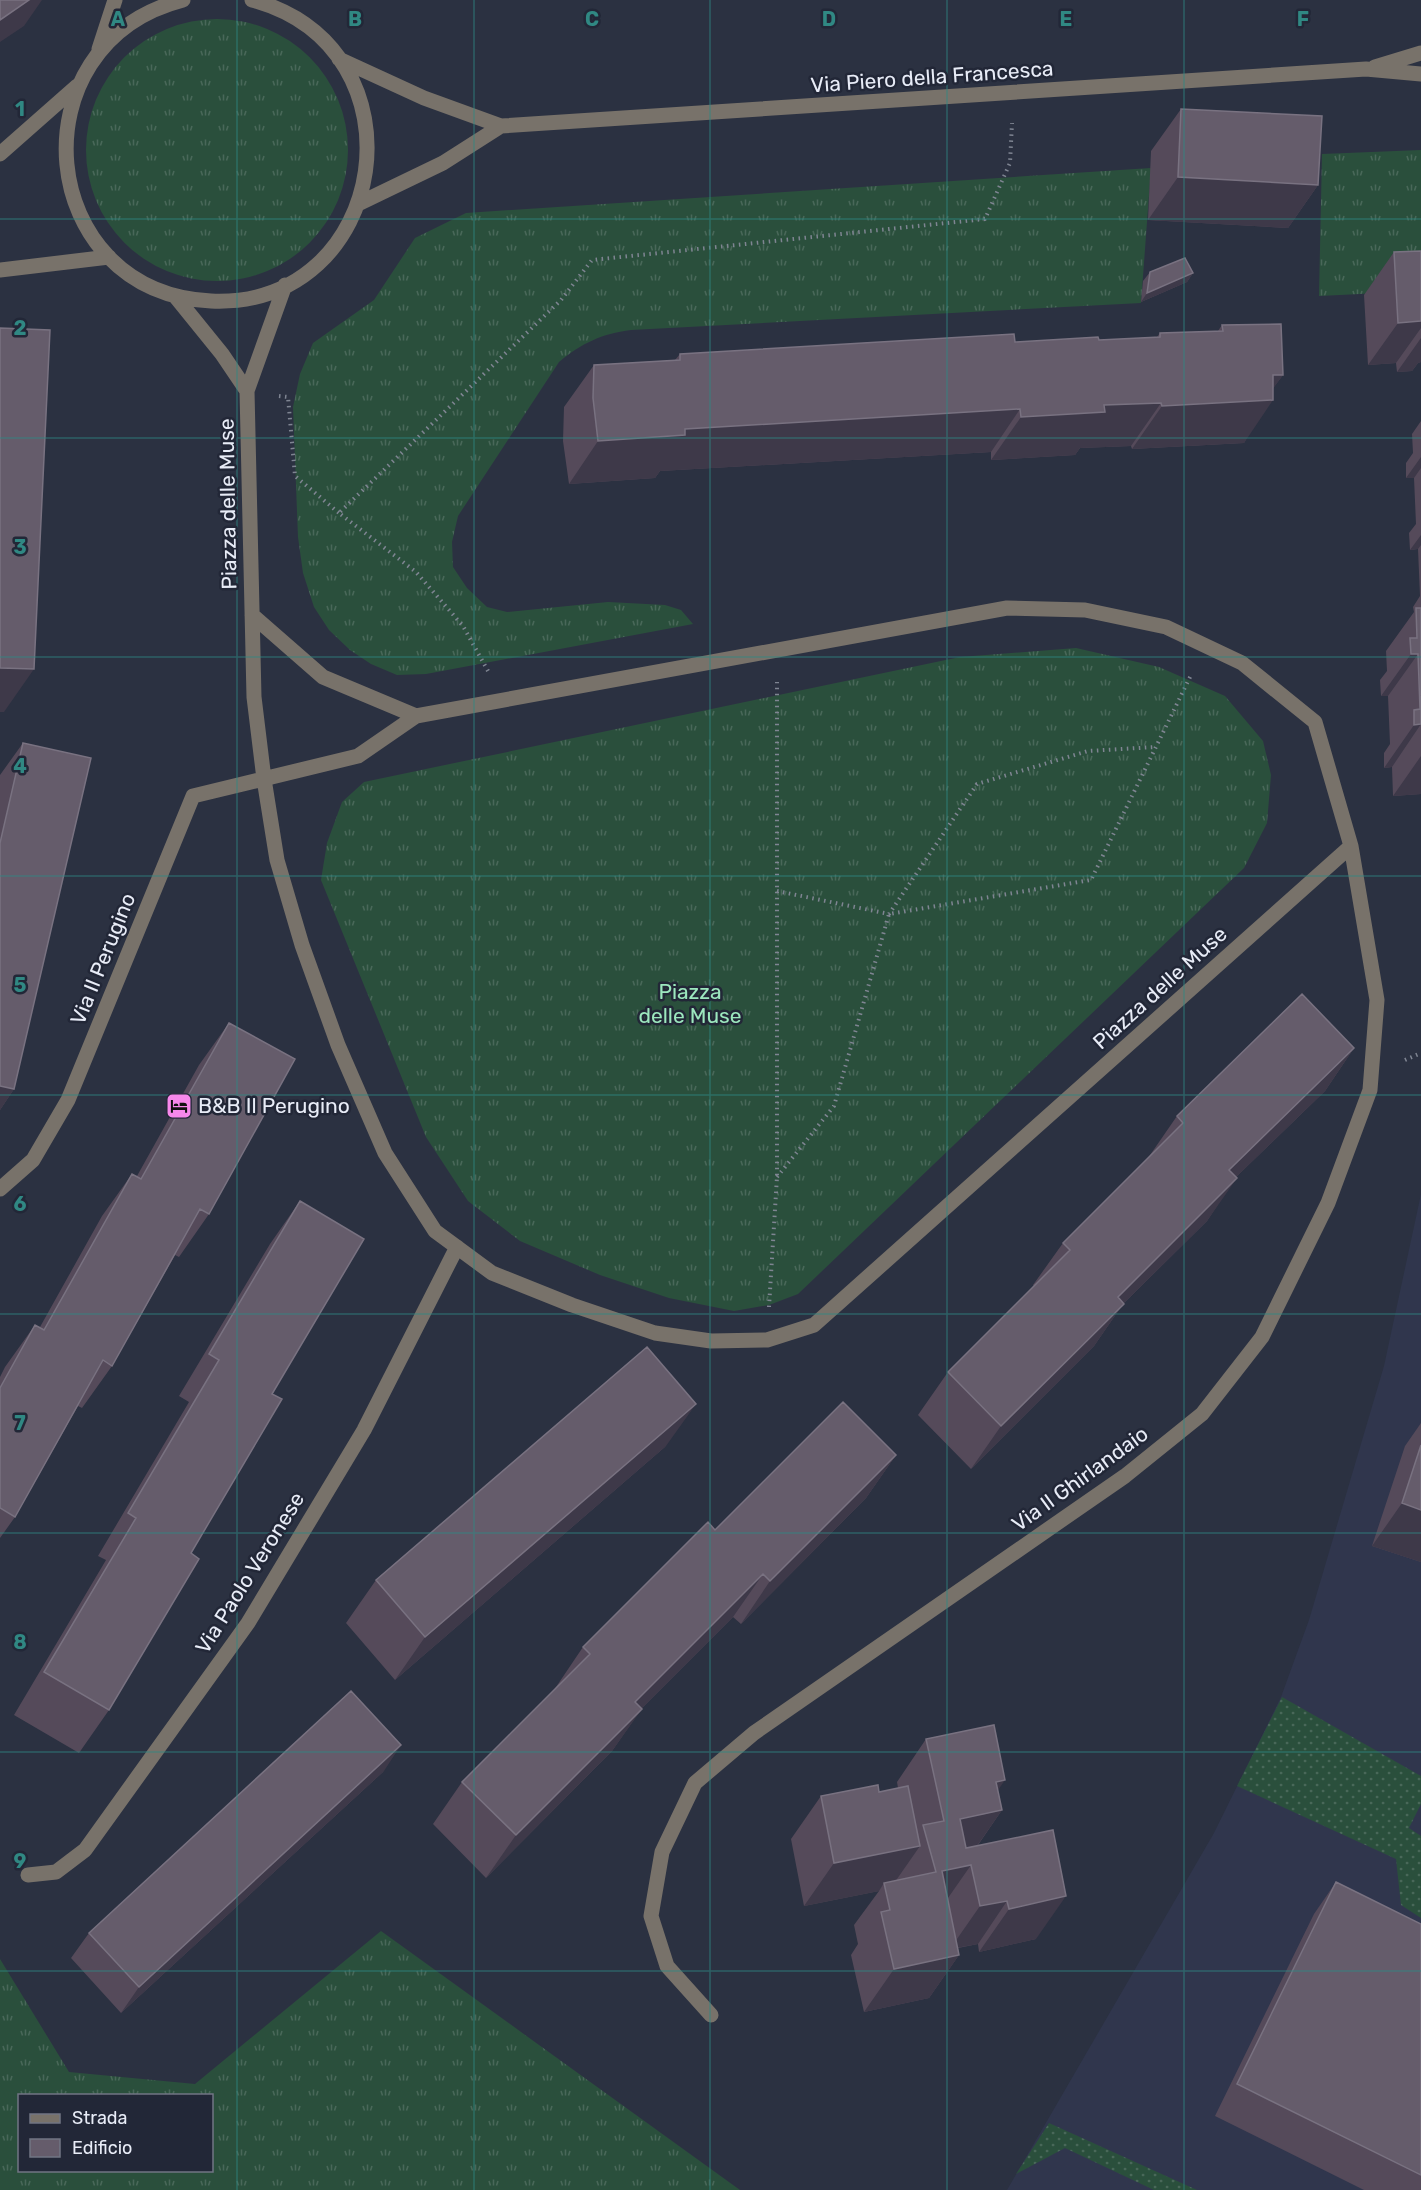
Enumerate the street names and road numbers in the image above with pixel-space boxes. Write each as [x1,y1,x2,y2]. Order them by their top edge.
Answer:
street label: Via Piero della Francesca [810,56,1054,97]
street label: Piazza delle Muse [214,418,241,590]
street label: Via Il Perugino [65,889,140,1028]
street label: Piazza delle Muse [1088,921,1232,1054]
street label: Via Il Ghirlandaio [1007,1421,1153,1536]
street label: Via Paolo Veronese [190,1488,309,1658]

